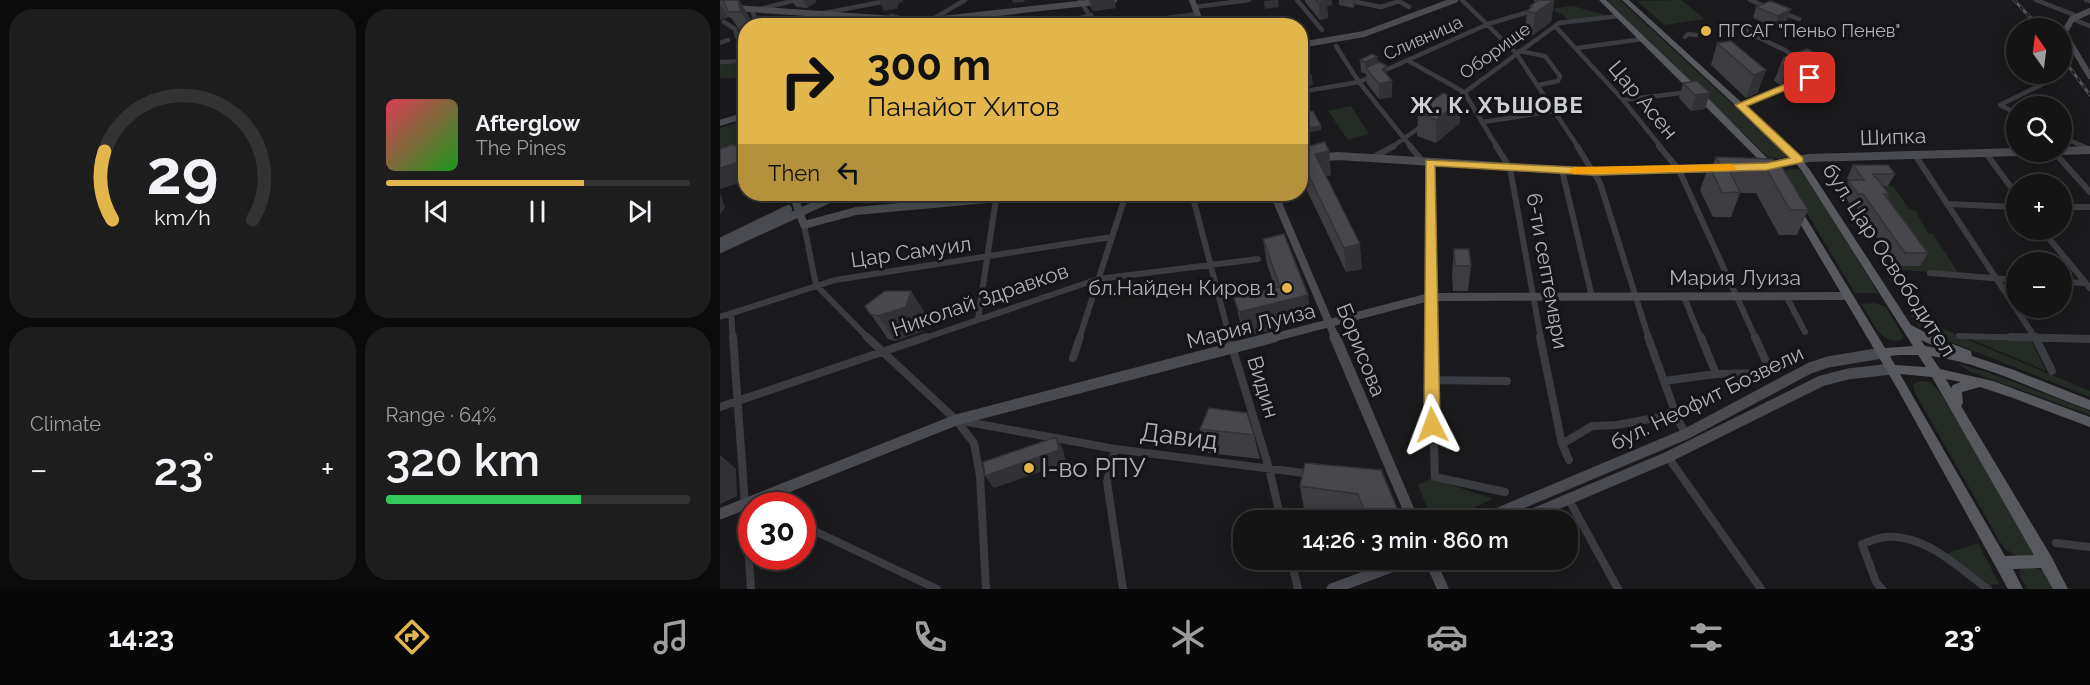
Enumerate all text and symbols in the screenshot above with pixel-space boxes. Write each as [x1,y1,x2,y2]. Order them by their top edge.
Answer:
street label: Сливница [1380,11,1466,64]
street label: Оборище [1455,18,1535,83]
north arrow [2006,18,2072,84]
map controls [2006,18,2072,318]
place label: ПГСАГ "Пеньо Пенев" [1718,20,1901,41]
marker: ПГСАГ "Пеньо Пенев" [1699,24,1713,38]
text: 300 m [867,41,991,90]
icon: right [768,42,846,120]
pin [1784,52,1835,103]
street label: Цар Асен [1603,55,1683,144]
icon: arrive [1793,61,1826,94]
text: Панайот Хитов [867,91,1060,122]
district label: Ж. К. ХЪШОВЕ [1410,92,1584,118]
button: search [2006,96,2072,162]
text: Afterglow [476,110,580,136]
street label: Шипка [1859,123,1927,150]
text: 29 [146,136,218,210]
text: The Pines [476,136,566,160]
icon: left [832,156,865,189]
street label: бул. Цар Освободител [1818,158,1961,361]
text: Then [768,160,820,186]
button: + [2006,174,2072,240]
street label: 6-ти септември [1521,191,1574,351]
icon: previous [420,195,453,228]
icon: pause [521,195,554,228]
icon: next [623,195,656,228]
text: km/h [154,206,211,231]
street label: Цар Самуил [849,231,973,272]
button: − [2006,252,2072,318]
street label: Николай Здравков [888,258,1071,341]
street label: Мария Луиза [1669,265,1801,290]
place label: бл.Найден Киров 1 [1088,275,1275,300]
marker: бл.Найден Киров 1 [1280,281,1294,295]
street label: Мария Луиза [1184,297,1318,354]
street label: Борисова [1331,300,1391,400]
street label: бул. Неофит Бозвели [1606,340,1807,455]
street label: Видин [1242,353,1285,421]
position arrow [1400,393,1464,457]
text: Range · 64% [386,403,496,427]
text: Climate [30,412,101,436]
street label: Давид [1138,416,1220,456]
text: 320 km [386,434,540,487]
text: 23° [154,443,215,496]
text: − [30,450,48,489]
text: + [321,450,335,489]
place label: I-во РПУ [1041,453,1146,483]
marker: I-во РПУ [1022,461,1036,475]
speed limit sign: 30 [738,492,816,570]
text: 14:26 · 3 min · 860 m [1302,527,1509,553]
icon: directions [391,616,433,658]
icon: music [650,616,692,658]
icon: phone [909,616,951,658]
icon: climate [1167,616,1209,658]
icon: car [1426,616,1468,658]
icon: filters [1685,616,1727,658]
text: 14:23 [108,622,174,653]
text: 23° [1944,622,1981,653]

